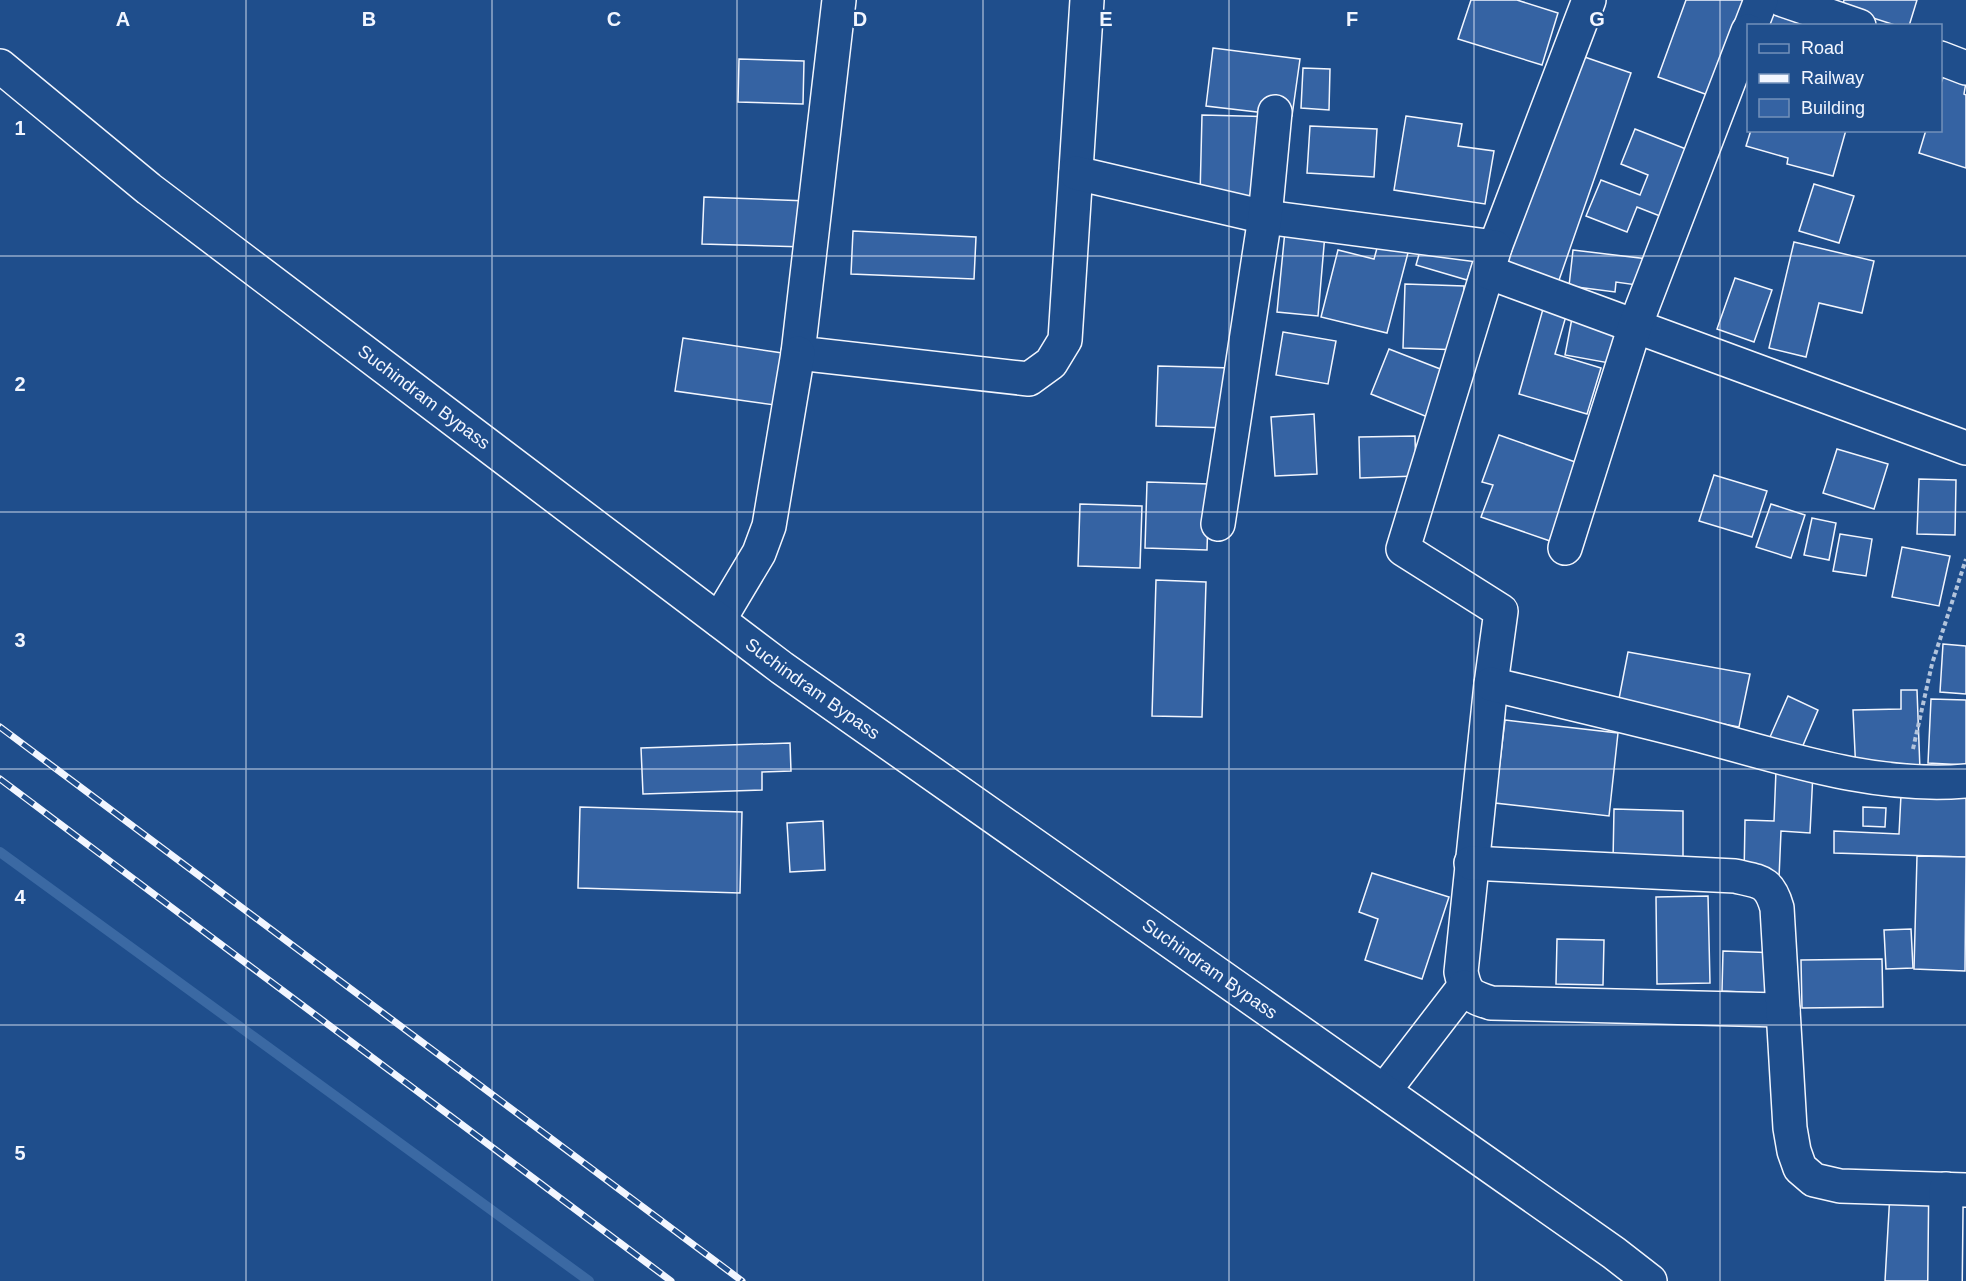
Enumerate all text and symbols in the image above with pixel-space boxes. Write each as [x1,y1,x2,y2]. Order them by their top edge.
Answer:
text: A [116,8,130,30]
text: B [362,8,376,30]
text: C [607,8,621,30]
text: D [853,8,867,30]
text: E [1099,8,1113,30]
text: F [1346,8,1358,30]
text: G [1589,8,1605,30]
legend [1747,24,1942,132]
text: Road [1801,38,1844,58]
text: Railway [1801,68,1864,88]
text: Building [1801,98,1865,118]
text: 1 [14,117,26,139]
street label: Suchindram Bypass [354,341,494,453]
text: 2 [14,373,26,395]
text: 3 [14,629,26,651]
street label: Suchindram Bypass [742,634,884,744]
text: 4 [14,886,26,908]
street label: Suchindram Bypass [1139,915,1281,1023]
text: 5 [14,1142,26,1164]

